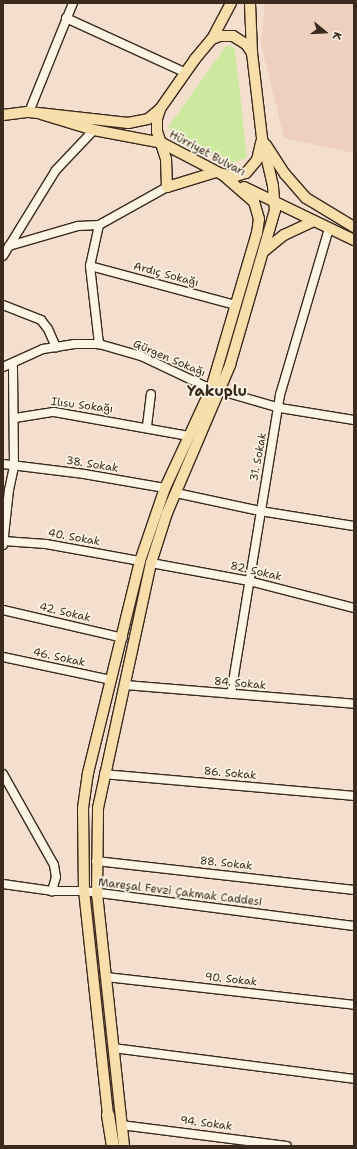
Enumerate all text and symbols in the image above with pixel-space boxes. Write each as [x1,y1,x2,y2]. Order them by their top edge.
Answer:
north arrow [305,12,345,52]
text: K [329,30,345,42]
street label: Hürriyet Bulvarı [167,128,247,180]
street label: Ardıç Sokağı [132,260,200,290]
street label: Gürgen Sokağı [131,338,207,380]
district label: Yakuplu [187,383,247,401]
street label: Ilısu Sokağı [50,396,114,416]
street label: 31. Sokak [248,432,270,482]
street label: 38. Sokak [65,454,119,476]
street label: 40. Sokak [47,527,101,549]
street label: 82. Sokak [229,560,283,584]
street label: 42. Sokak [38,601,92,625]
street label: 46. Sokak [32,646,86,670]
street label: 84. Sokak [213,675,267,693]
street label: 86. Sokak [203,765,257,783]
street label: 88. Sokak [199,855,253,873]
street label: Mareşal Fevzi Çakmak Caddesi [97,876,263,910]
street label: 90. Sokak [204,971,258,989]
street label: 94. Sokak [179,1114,233,1134]

